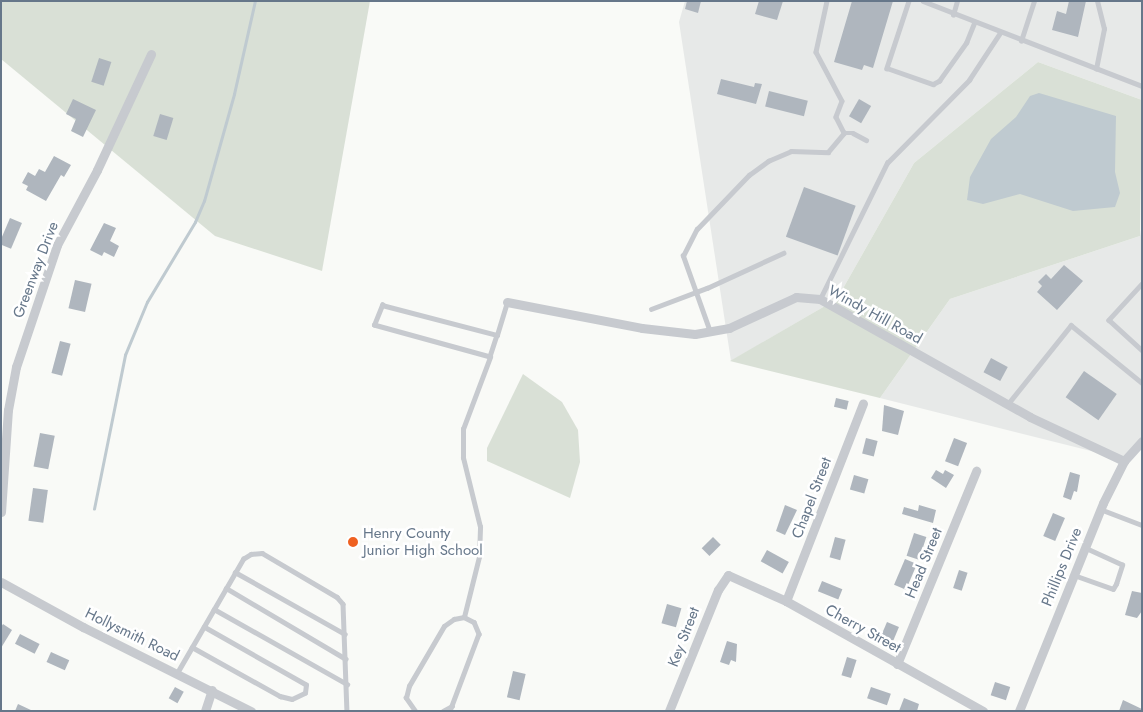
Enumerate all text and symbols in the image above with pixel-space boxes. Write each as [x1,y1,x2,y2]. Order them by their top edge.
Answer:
street label: Greenway Drive [9,219,63,321]
street label: Windy Hill Road [825,282,925,348]
street label: Chapel Street [788,455,836,541]
place label: Henry County Junior High School [363,524,483,559]
street label: Head Street [902,525,946,601]
street label: Phillips Drive [1038,525,1086,609]
marker: Henry County Junior High School [347,536,359,548]
street label: Cherry Street [822,601,904,657]
street label: Hollysmith Road [82,604,182,666]
street label: Key Street [664,605,704,669]

